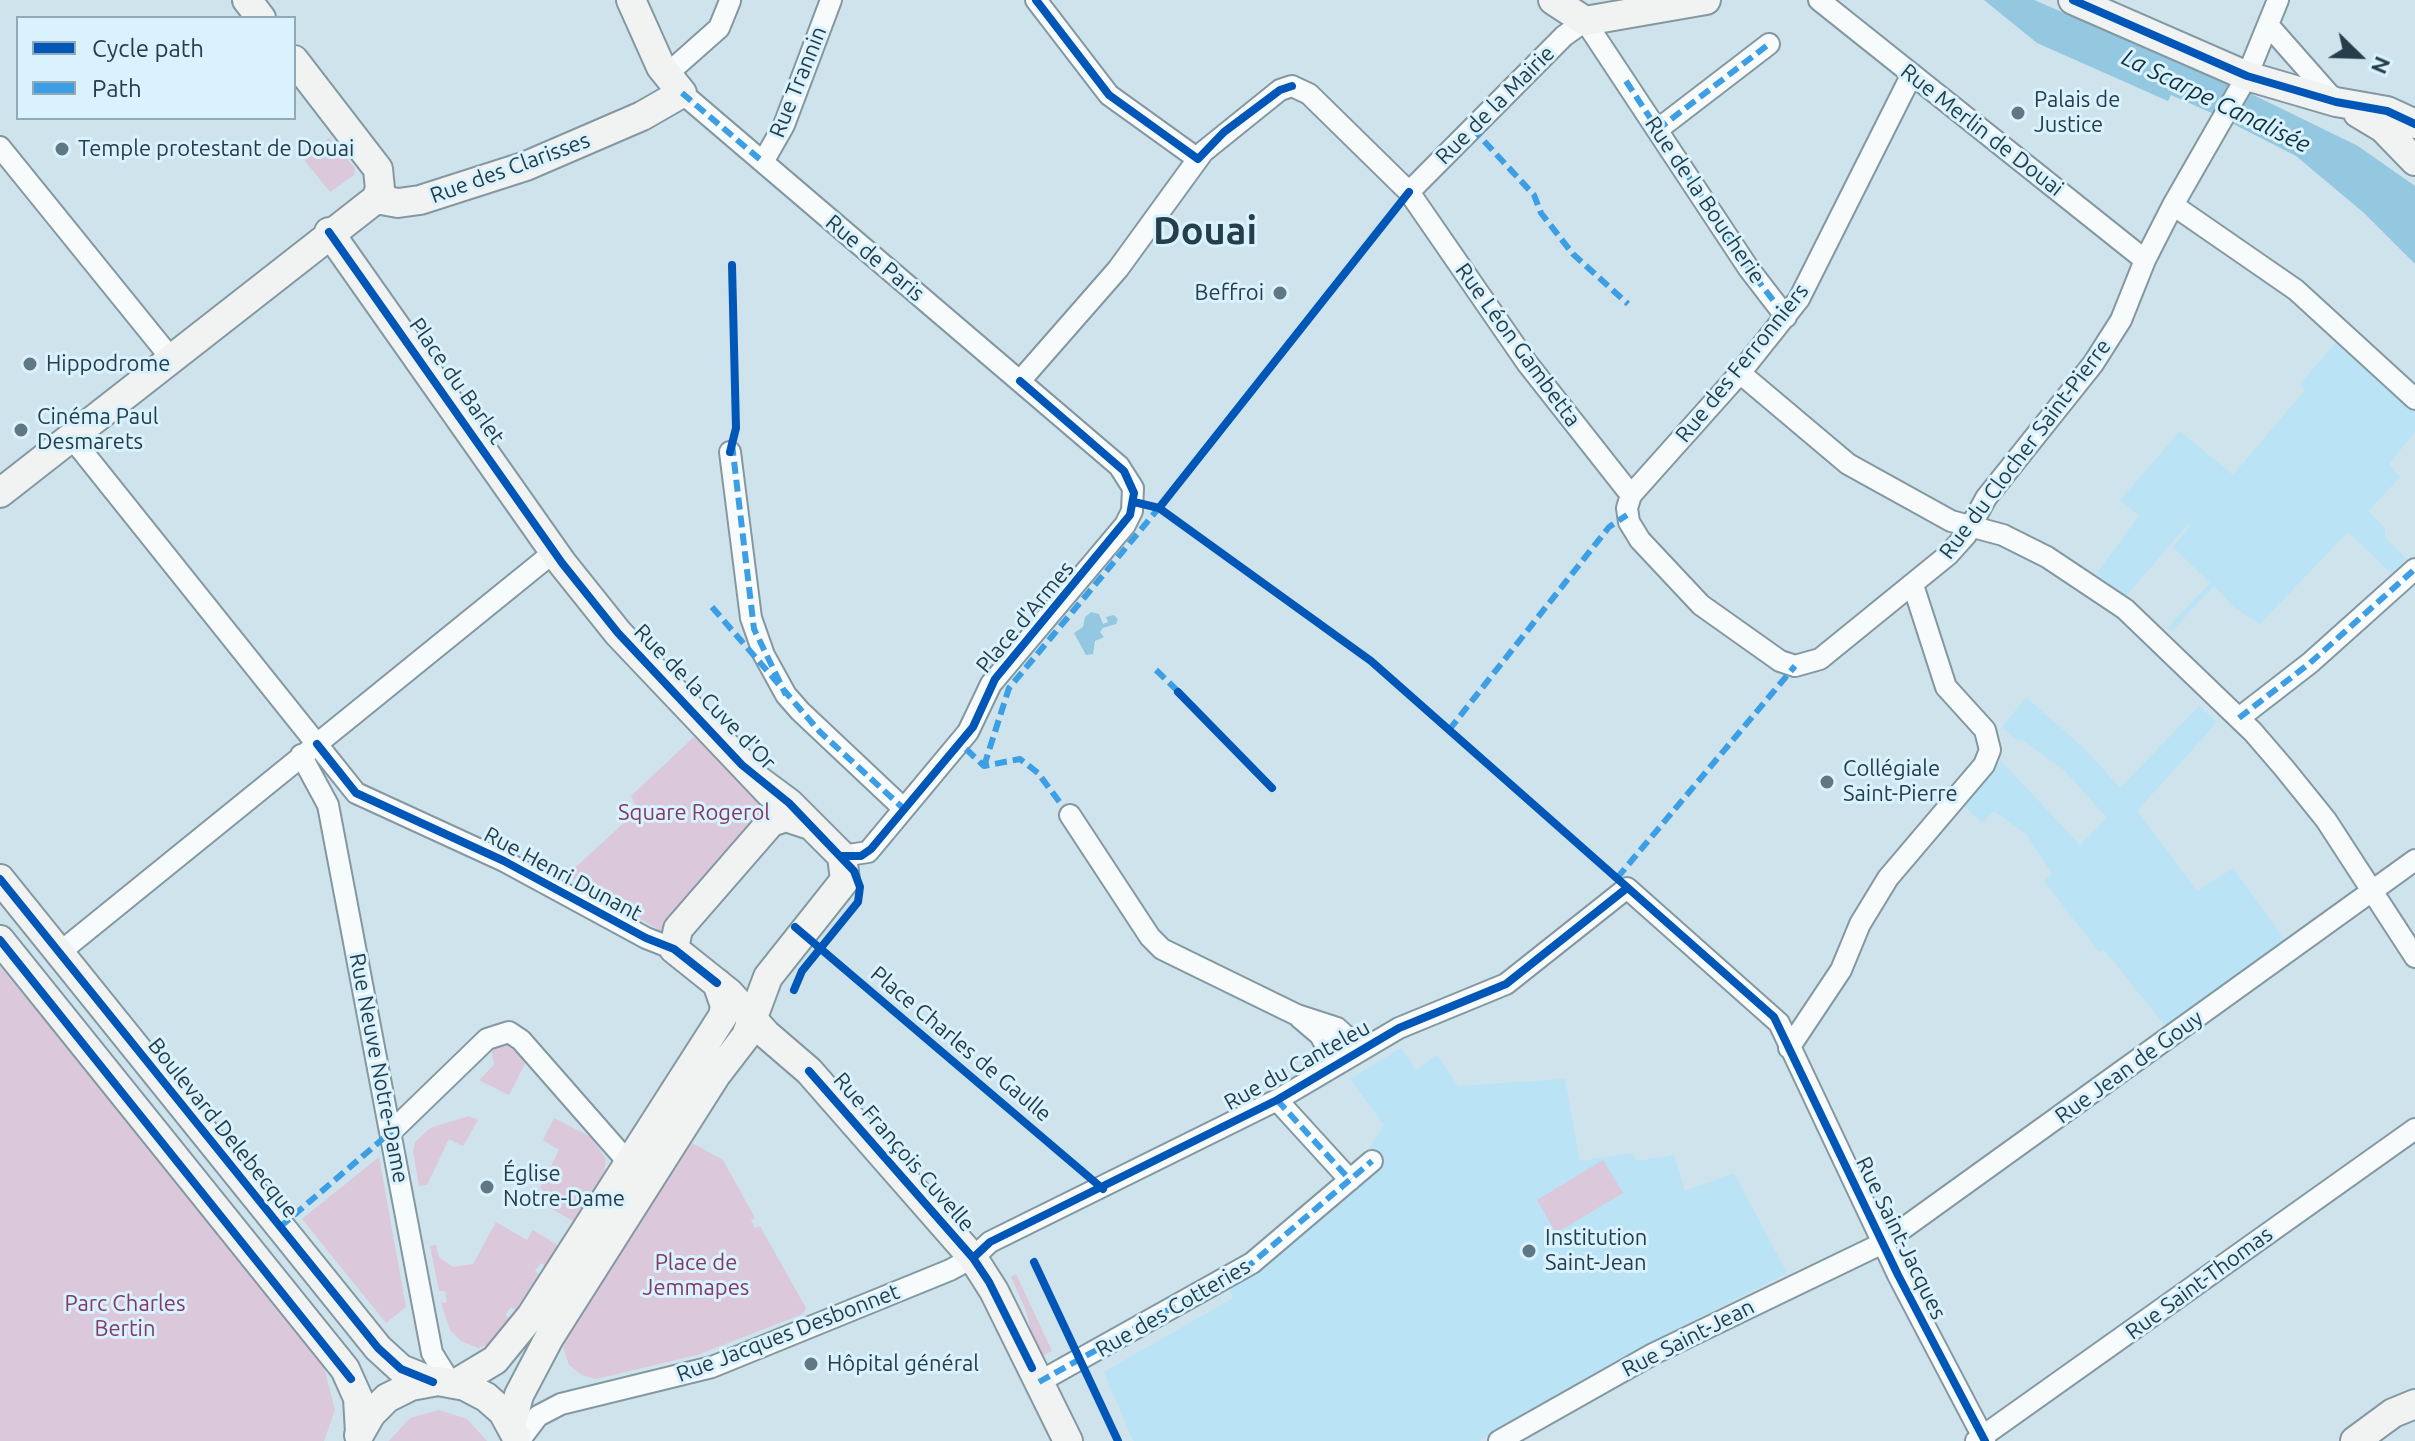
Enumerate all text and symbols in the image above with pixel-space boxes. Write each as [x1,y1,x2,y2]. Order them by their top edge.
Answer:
legend [16,16,296,120]
north arrow [2319,16,2399,96]
street label: Rue Trannin [764,23,832,141]
text: Cycle path [92,35,204,62]
street label: Rue de la Mairie [1430,40,1560,170]
water label: La Scarpe Canalisée [2117,43,2315,159]
text: N [2367,53,2396,78]
street label: Rue Merlin de Douai [1895,58,2069,202]
text: Path [92,75,142,102]
place label: Palais de Justice [2034,87,2120,138]
marker: Palais de Justice [2009,104,2027,122]
street label: Rue de la Boucherie [1639,111,1771,289]
street label: Rue des Clarisses [426,127,594,209]
place label: Temple protestant de Douai [78,136,354,162]
marker: Temple protestant de Douai [53,140,71,158]
district label: Douai [1153,208,1257,254]
street label: Rue de Paris [820,209,930,307]
street label: Rue Léon Gambetta [1450,258,1586,432]
street label: Rue des Ferronniers [1670,278,1814,448]
place label: Beffroi [1195,280,1264,306]
marker: Beffroi [1271,284,1289,302]
street label: Place du Barlet [404,313,510,449]
street label: Rue du Clocher Saint-Pierre [1934,334,2116,564]
place label: Hippodrome [46,351,170,377]
marker: Hippodrome [21,355,39,373]
place label: Cinéma Paul Desmarets [37,404,158,456]
marker: Cinéma Paul Desmarets [12,421,30,439]
street label: Place d'Armes [971,556,1079,678]
street label: Rue de la Cuve d'Or [629,619,781,775]
place label: Collégiale Saint-Pierre [1843,756,1958,808]
marker: Collégiale Saint-Pierre [1818,773,1836,791]
park label: Square Rogerol [618,800,770,826]
street label: Rue Henri Dunant [479,821,647,927]
street label: Rue Neuve Notre-Dame [344,951,414,1185]
street label: Place Charles de Gaulle [865,961,1057,1127]
street label: Rue Jean de Gouy [2050,1005,2208,1129]
street label: Rue du Canteleu [1220,1014,1374,1116]
street label: Boulevard Delebecque [142,1033,304,1223]
street label: Rue François Cuvelle [828,1067,980,1237]
street label: Rue Saint-Jacques [1850,1152,1952,1324]
place label: Église Notre-Dame [503,1161,625,1212]
marker: Église Notre-Dame [478,1178,496,1196]
street label: Rue Saint-Thomas [2120,1221,2278,1345]
place label: Institution Saint-Jean [1545,1225,1647,1276]
marker: Institution Saint-Jean [1520,1242,1538,1260]
park label: Place de Jemmapes [643,1250,749,1302]
street label: Rue des Cotteries [1091,1253,1255,1363]
street label: Rue Jacques Desbonnet [673,1278,903,1388]
park label: Parc Charles Bertin [65,1291,185,1342]
street label: Rue Saint-Jean [1617,1293,1759,1383]
place label: Hôpital général [827,1351,979,1377]
marker: Hôpital général [802,1355,820,1373]

